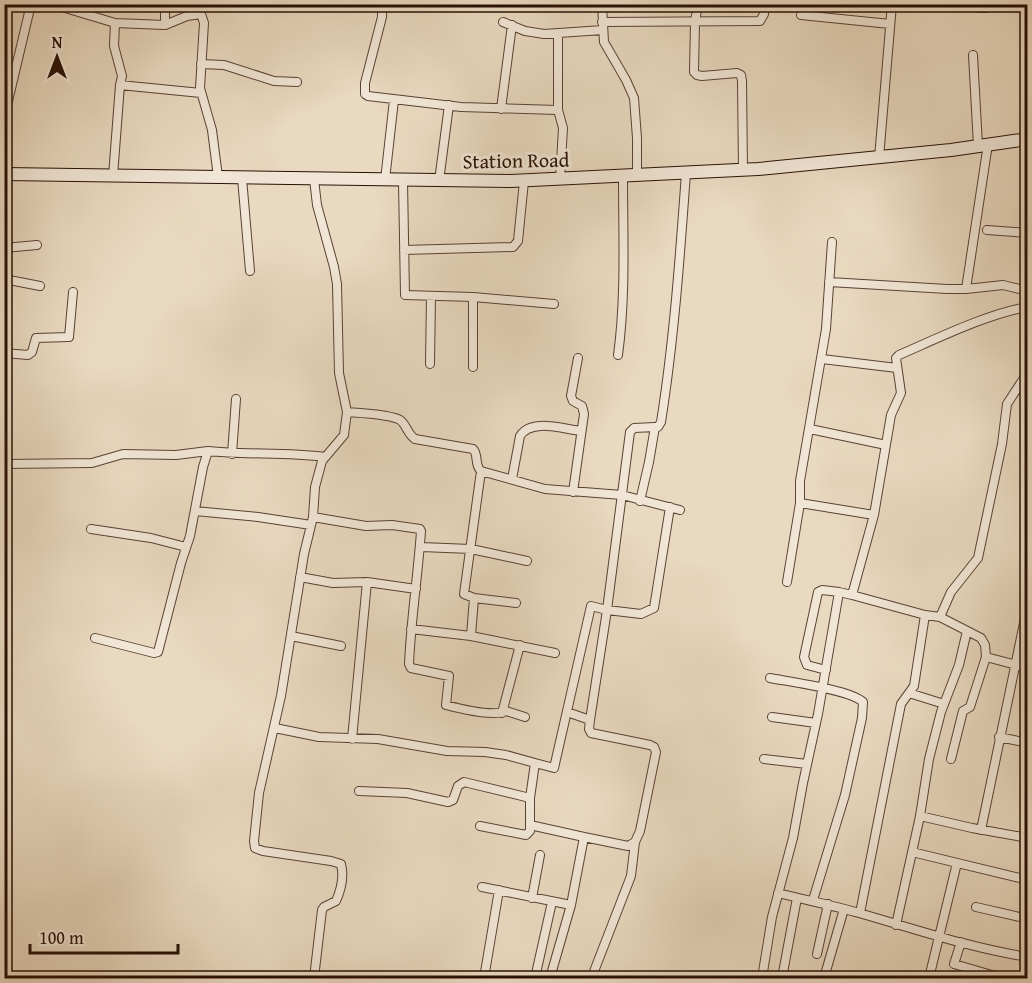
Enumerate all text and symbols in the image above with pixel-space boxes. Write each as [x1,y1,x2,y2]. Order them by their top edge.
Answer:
north arrow [27,27,87,87]
text: N [52,30,63,54]
street label: Station Road [462,145,570,175]
scale bar [30,917,178,955]
text: 100 m [39,924,84,951]

